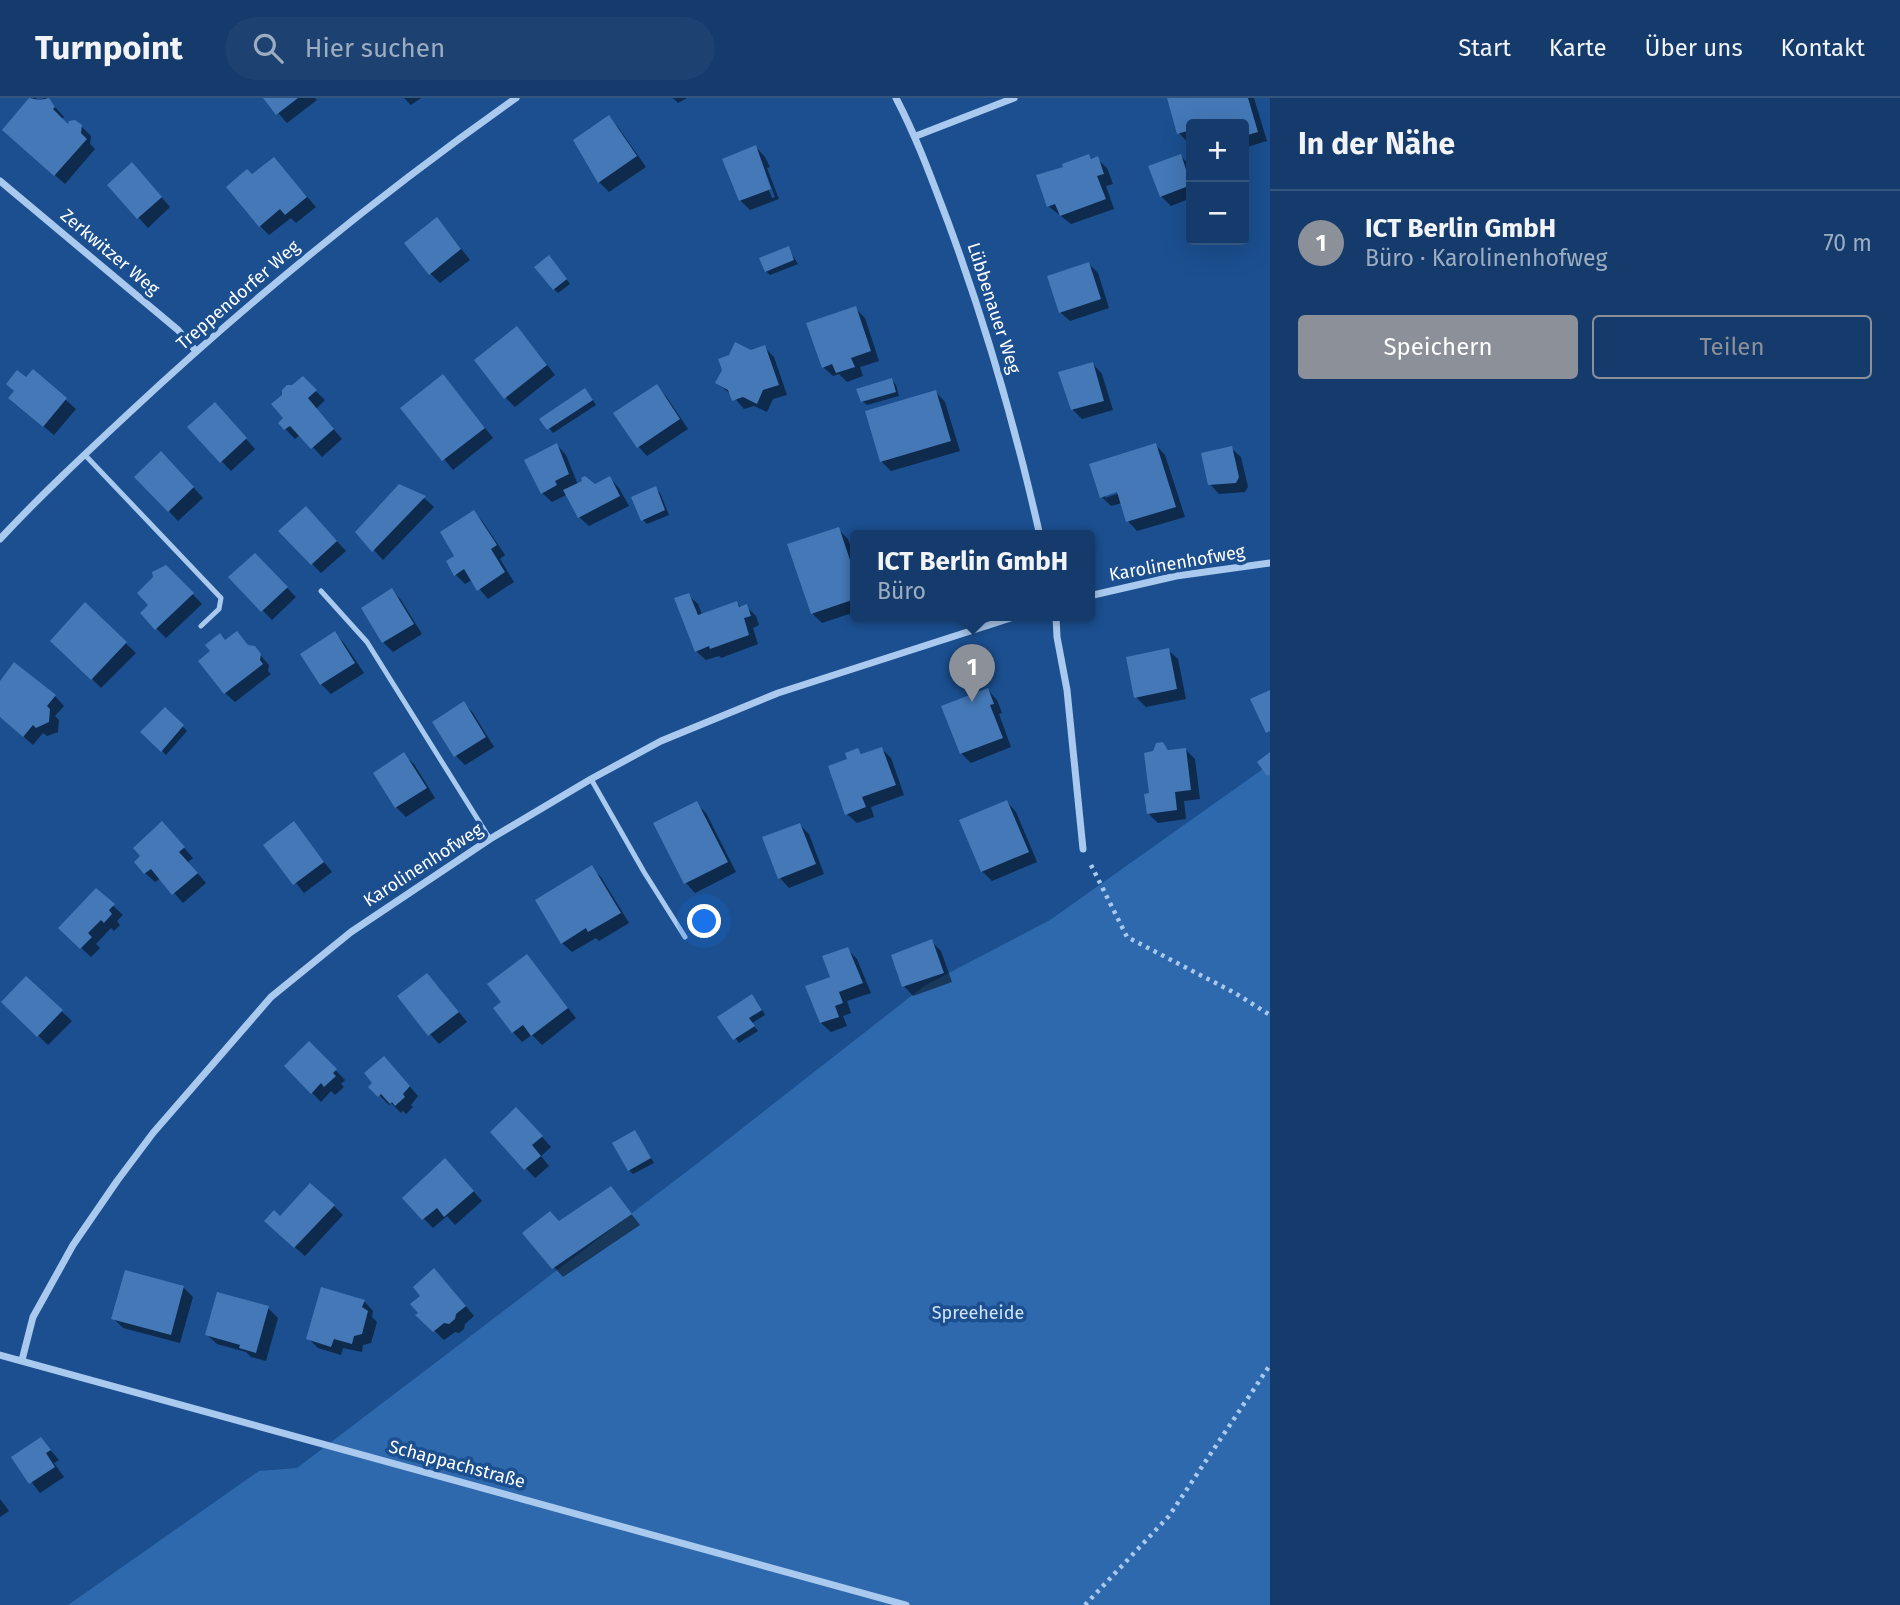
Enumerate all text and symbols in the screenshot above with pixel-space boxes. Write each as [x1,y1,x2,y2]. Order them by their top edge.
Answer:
search box [225,17,715,80]
text: Turnpoint [35,28,183,68]
icon: search [249,29,287,67]
text: Hier suchen [305,33,445,64]
text: Start [1458,34,1511,62]
text: Karte [1549,34,1607,62]
text: Über uns [1645,34,1743,62]
text: Kontakt [1781,34,1865,62]
map controls [1186,119,1249,245]
button: + [1186,119,1249,182]
text: In der Nähe [1298,126,1455,162]
button: − [1186,182,1249,245]
street label: Zerkwitzer Weg [56,204,165,300]
text: ICT Berlin GmbH [1365,213,1556,244]
text: 1 [1316,229,1326,257]
text: 70 m [1823,229,1872,257]
street label: Treppendorfer Weg [172,235,305,355]
street label: Lübbenauer Weg [962,240,1026,377]
text: Büro · Karolinenhofweg [1365,244,1608,272]
button: Speichern [1298,315,1578,379]
button: Teilen [1592,315,1872,379]
popup [850,530,1095,621]
street label: Karolinenhofweg [1107,540,1247,586]
text: ICT Berlin GmbH [877,546,1068,577]
text: Büro [877,577,926,605]
pin: 1 [949,644,995,702]
street label: Karolinenhofweg [359,818,487,912]
your location [687,904,721,938]
park label: Spreeheide [932,1302,1024,1324]
street label: Schappachstraße [386,1435,528,1493]

